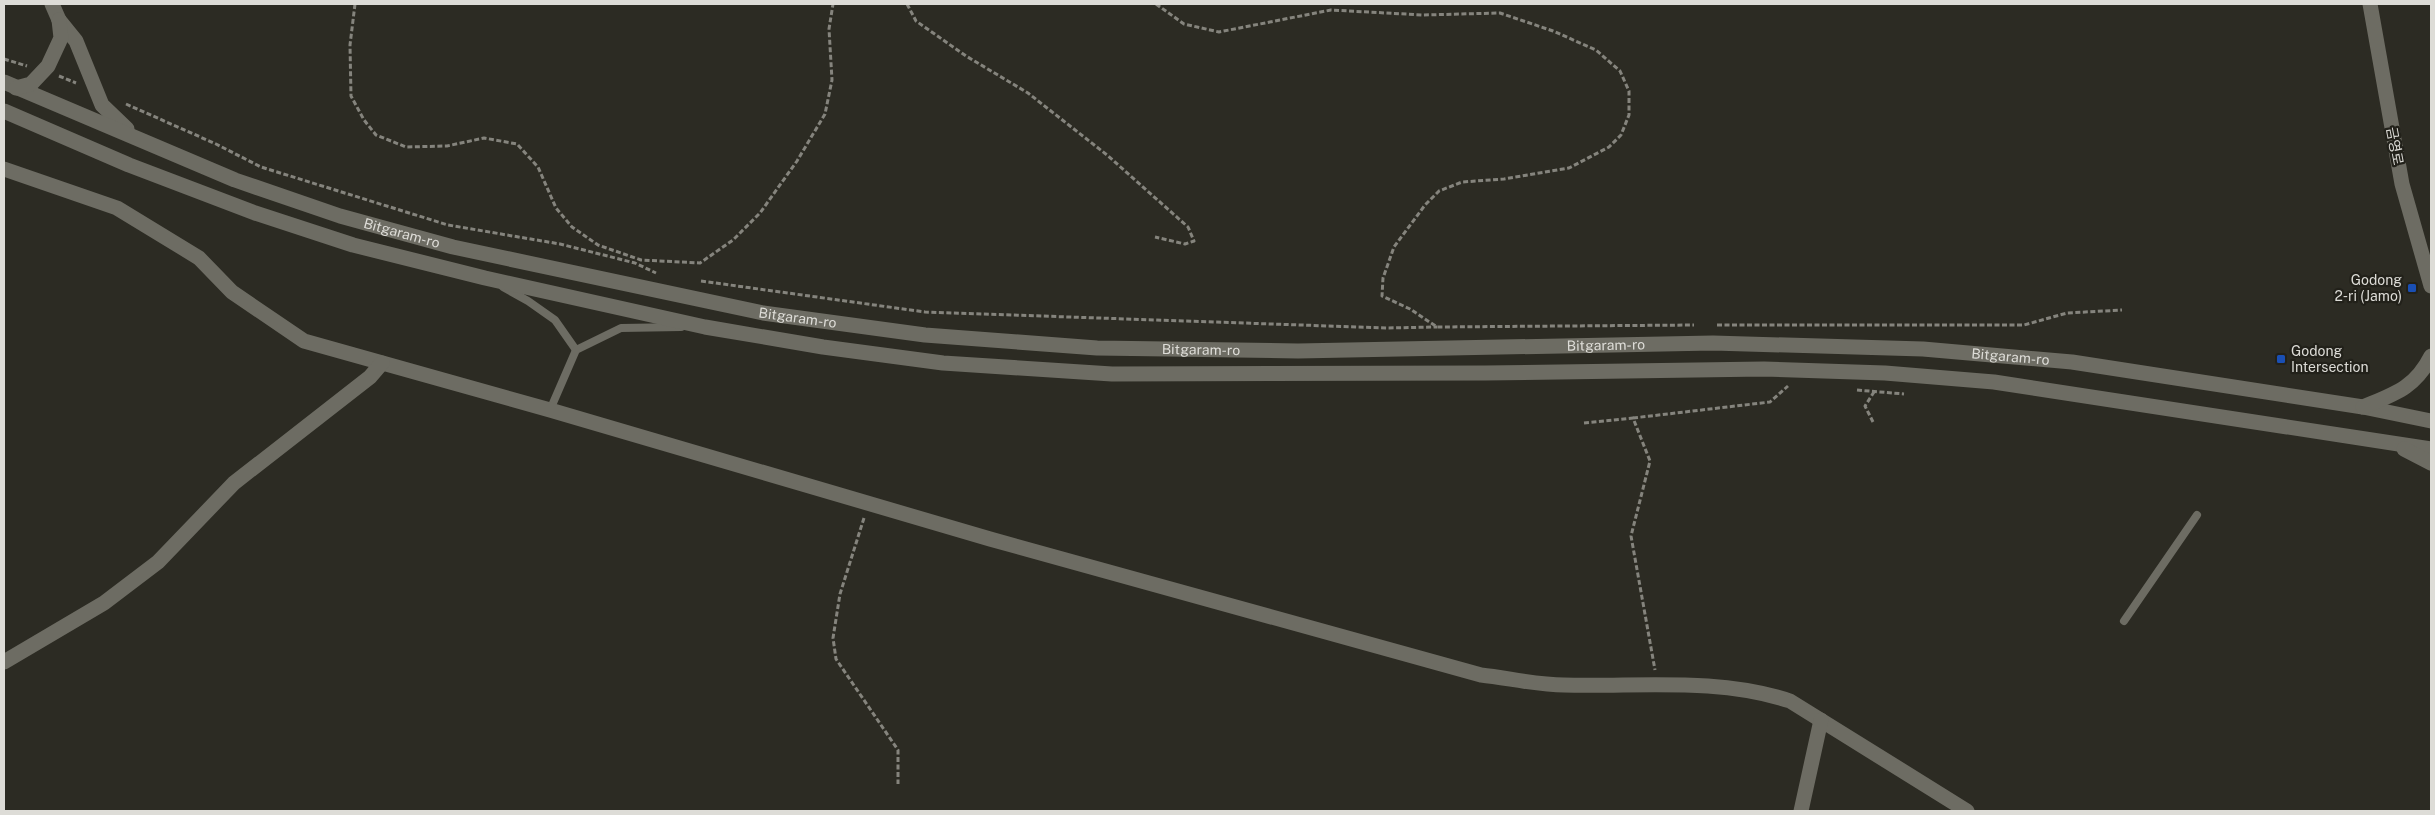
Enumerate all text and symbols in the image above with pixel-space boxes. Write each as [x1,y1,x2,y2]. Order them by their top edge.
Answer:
street label: 금영로 [2383,126,2407,167]
street label: Bitgaram-ro [362,215,442,251]
place label: Godong 2-ri (Jamo) [2334,272,2402,304]
marker: Godong 2-ri (Jamo) [2406,282,2418,294]
street label: Bitgaram-ro [758,304,838,331]
street label: Bitgaram-ro [1567,336,1645,354]
street label: Bitgaram-ro [1162,341,1240,358]
place label: Godong Intersection [2291,343,2369,375]
street label: Bitgaram-ro [1971,345,2050,368]
marker: Godong Intersection [2275,353,2287,365]

